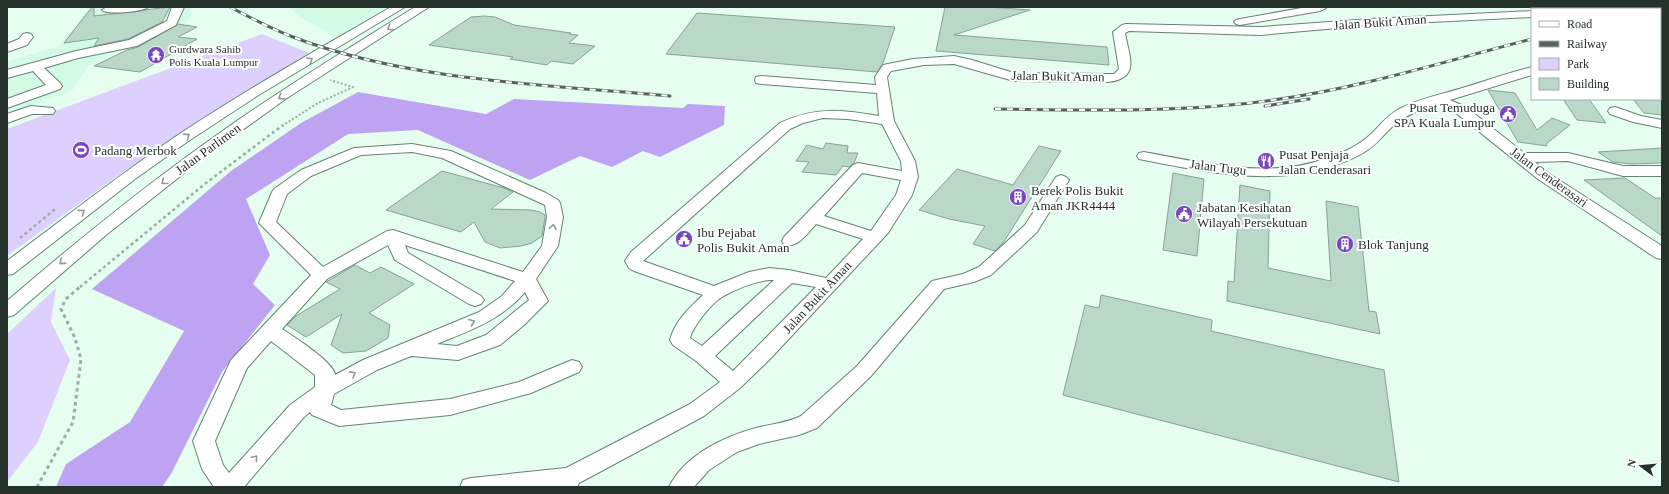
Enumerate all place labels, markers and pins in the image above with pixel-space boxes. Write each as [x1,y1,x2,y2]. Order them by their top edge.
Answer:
place label: Gurdwara Sahib Polis Kuala Lumpur [169,43,259,68]
temple icon: Gurdwara Sahib Polis Kuala Lumpur [146,45,166,65]
place label: Pusat Temuduga SPA Kuala Lumpur [1394,100,1496,130]
public building icon: Pusat Temuduga SPA Kuala Lumpur [1498,104,1518,124]
sports icon: Padang Merbok [71,140,91,160]
place label: Padang Merbok [94,143,177,158]
place label: Pusat Penjaja Jalan Cenderasari [1279,147,1371,177]
restaurant icon: Pusat Penjaja Jalan Cenderasari [1256,151,1276,171]
place label: Berek Polis Bukit Aman JKR4444 [1031,183,1124,213]
building icon: Berek Polis Bukit Aman JKR4444 [1008,187,1028,207]
place label: Jabatan Kesihatan Wilayah Persekutuan [1197,200,1308,230]
public building icon: Jabatan Kesihatan Wilayah Persekutuan [1174,204,1194,224]
place label: Ibu Pejabat Polis Bukit Aman [697,225,790,255]
public building icon: Ibu Pejabat Polis Bukit Aman [674,229,694,249]
building icon: Blok Tanjung [1335,234,1355,254]
place label: Blok Tanjung [1358,237,1429,252]

